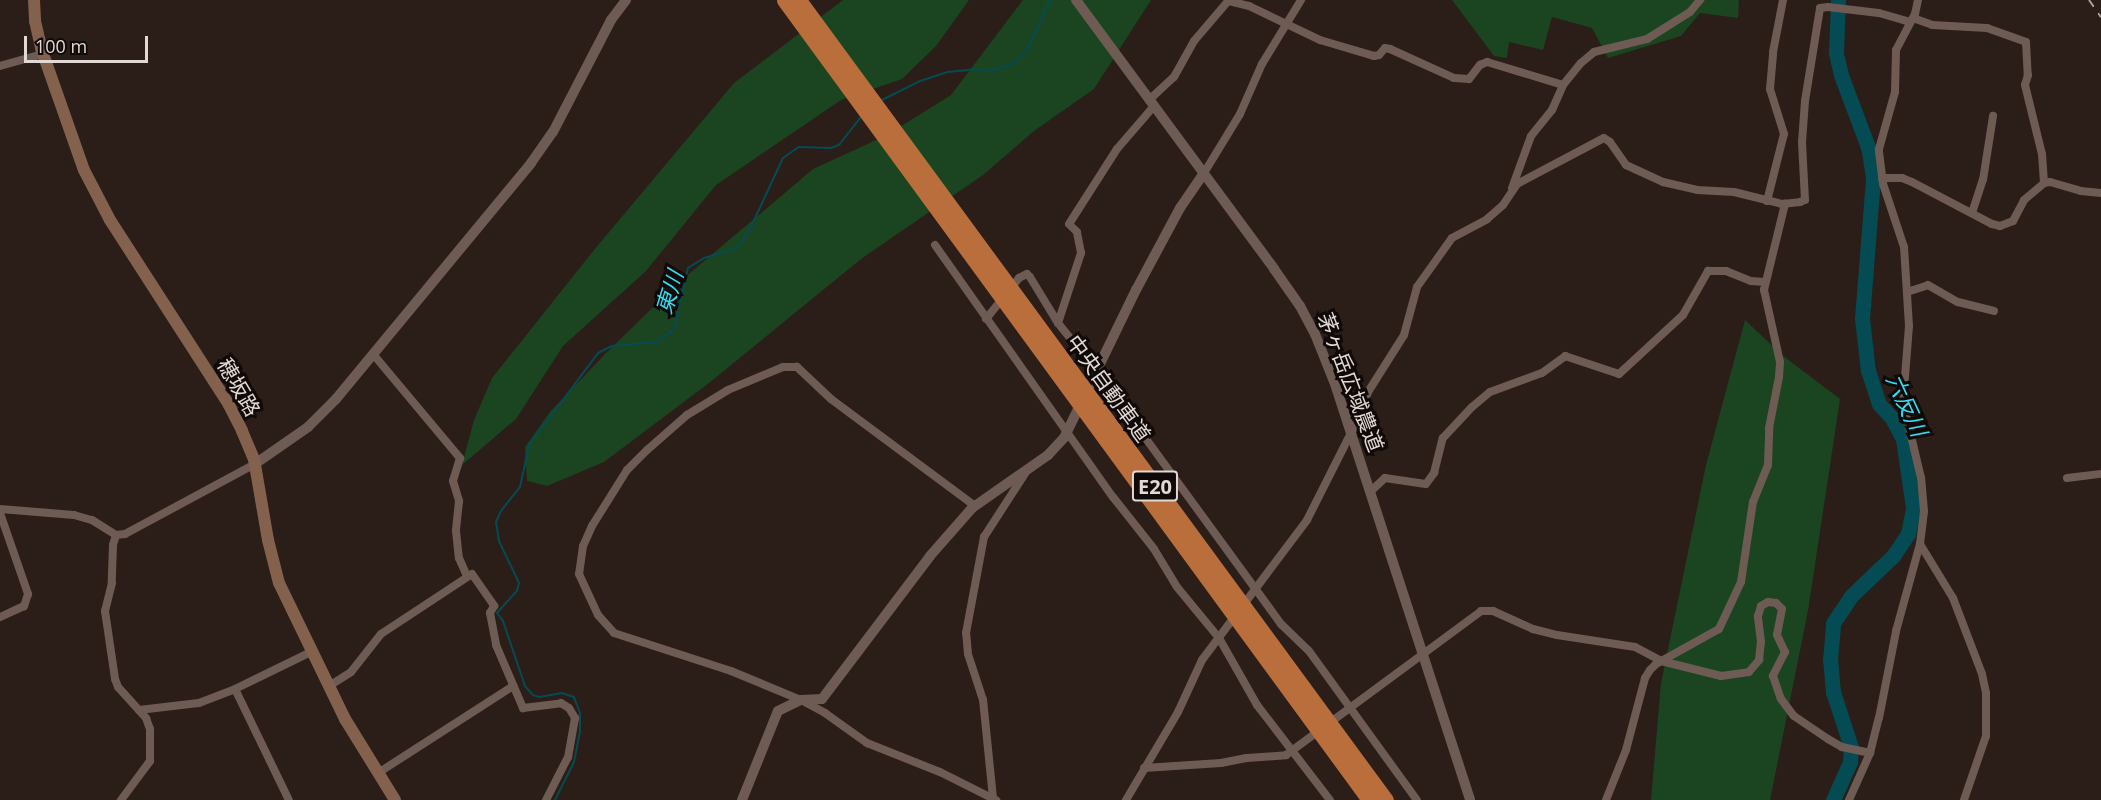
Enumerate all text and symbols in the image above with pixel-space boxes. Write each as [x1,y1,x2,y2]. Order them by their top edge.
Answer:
scale bar [27,24,152,62]
text: 100 m [35,34,87,58]
water label: 東川 [650,267,688,317]
street label: 茅ヶ岳広域農道 [1313,309,1389,455]
street label: 中央自動車道 [1062,330,1156,446]
street label: 穂坂路 [212,353,266,421]
water label: 六反川 [1881,370,1933,440]
road number: E20 [1131,469,1179,503]

